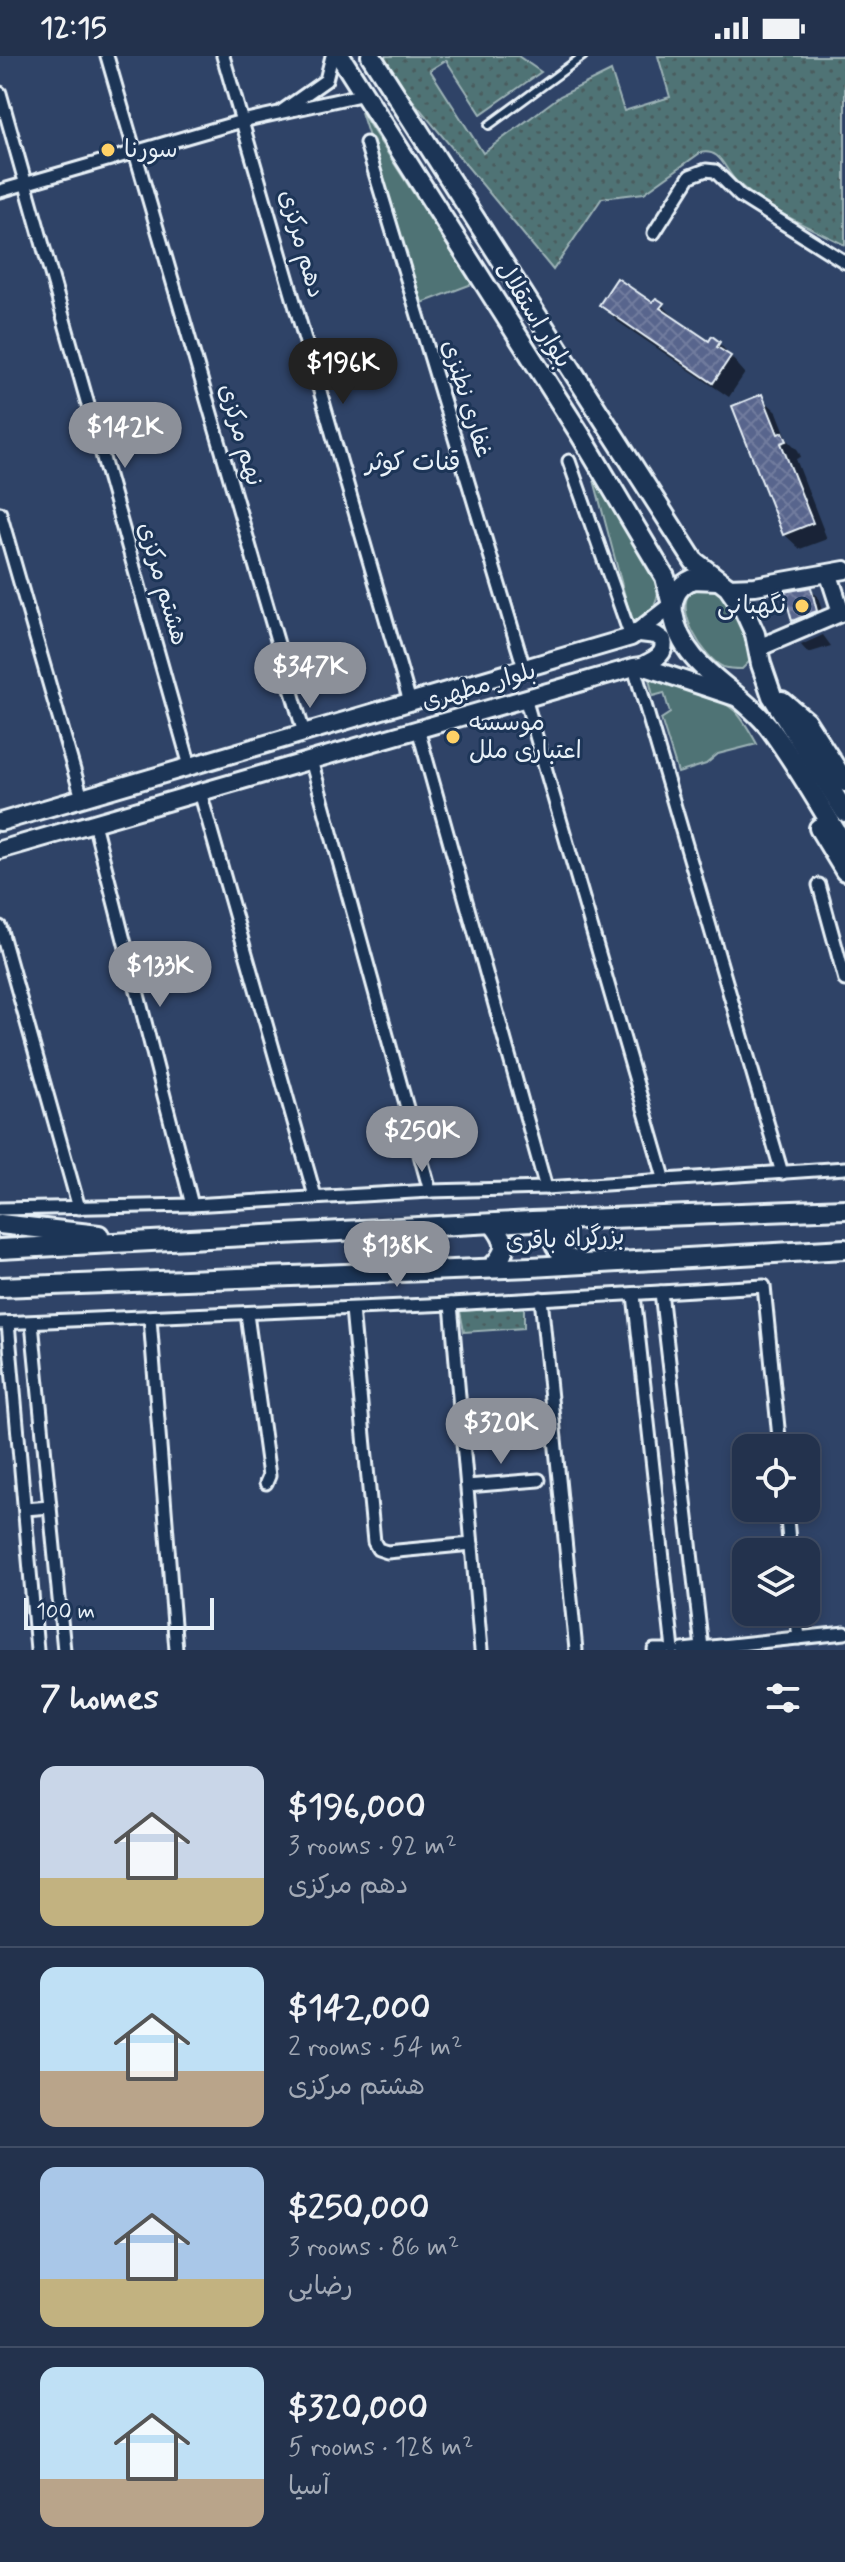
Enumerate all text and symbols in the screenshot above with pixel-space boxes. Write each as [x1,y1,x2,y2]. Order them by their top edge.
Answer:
text: 12:15 [40,9,107,48]
place label: سورنا [124,135,178,166]
marker: سورنا [99,141,117,159]
street label: دهم مرکزی [270,186,331,302]
street label: بلوار استقلال [488,256,578,374]
street label: غفاری نطنزی [433,336,499,462]
pin: $196K [287,338,399,406]
text: $196K [306,347,380,381]
street label: نهم مرکزی [210,380,269,490]
pin: $142K [69,402,181,470]
text: $142K [87,411,163,445]
district label: قنات کوثر [363,446,461,480]
street label: هشتم مرکزی [129,519,194,649]
place label: نگهبانی [717,591,786,622]
marker: نگهبانی [793,597,811,615]
pin: $347K [254,642,366,710]
text: $347K [272,651,348,685]
street label: بلوار مطهری [418,656,540,718]
place label: موسسه اعتباری ملل [469,708,582,767]
marker: موسسه اعتباری ملل [444,728,462,746]
pin: $133K [104,941,216,1009]
text: $133K [127,950,193,984]
pin: $250K [366,1106,478,1174]
text: $250K [384,1115,460,1149]
pin: $138K [341,1221,453,1289]
street label: بزرگراه باقری [505,1221,625,1259]
text: $138K [362,1230,432,1264]
pin: $320K [445,1398,557,1466]
text: $320K [464,1407,538,1441]
map controls [732,1434,820,1626]
button: locate [732,1434,820,1522]
button: layers [732,1538,820,1626]
scale bar [24,1594,214,1630]
text: 100 m [36,1598,95,1626]
text: 7 homes [40,1676,159,1721]
icon: filters [761,1676,805,1720]
text: $196,000 [288,1785,426,1830]
icon: home [104,1798,200,1894]
text: 3 rooms · 92 m² [288,1830,457,1864]
text: دهم مرکزی [288,1869,408,1903]
text: $142,000 [288,1986,430,2031]
icon: home [104,1999,200,2095]
text: 2 rooms · 54 m² [288,2031,463,2065]
text: هشتم مرکزی [288,2070,425,2104]
text: $250,000 [288,2186,429,2231]
icon: home [104,2199,200,2295]
text: 3 rooms · 86 m² [288,2231,459,2265]
text: رضایی [288,2270,353,2304]
text: $320,000 [288,2386,428,2431]
icon: home [104,2399,200,2495]
text: 5 rooms · 128 m² [288,2431,473,2465]
text: آسیا [288,2470,329,2504]

